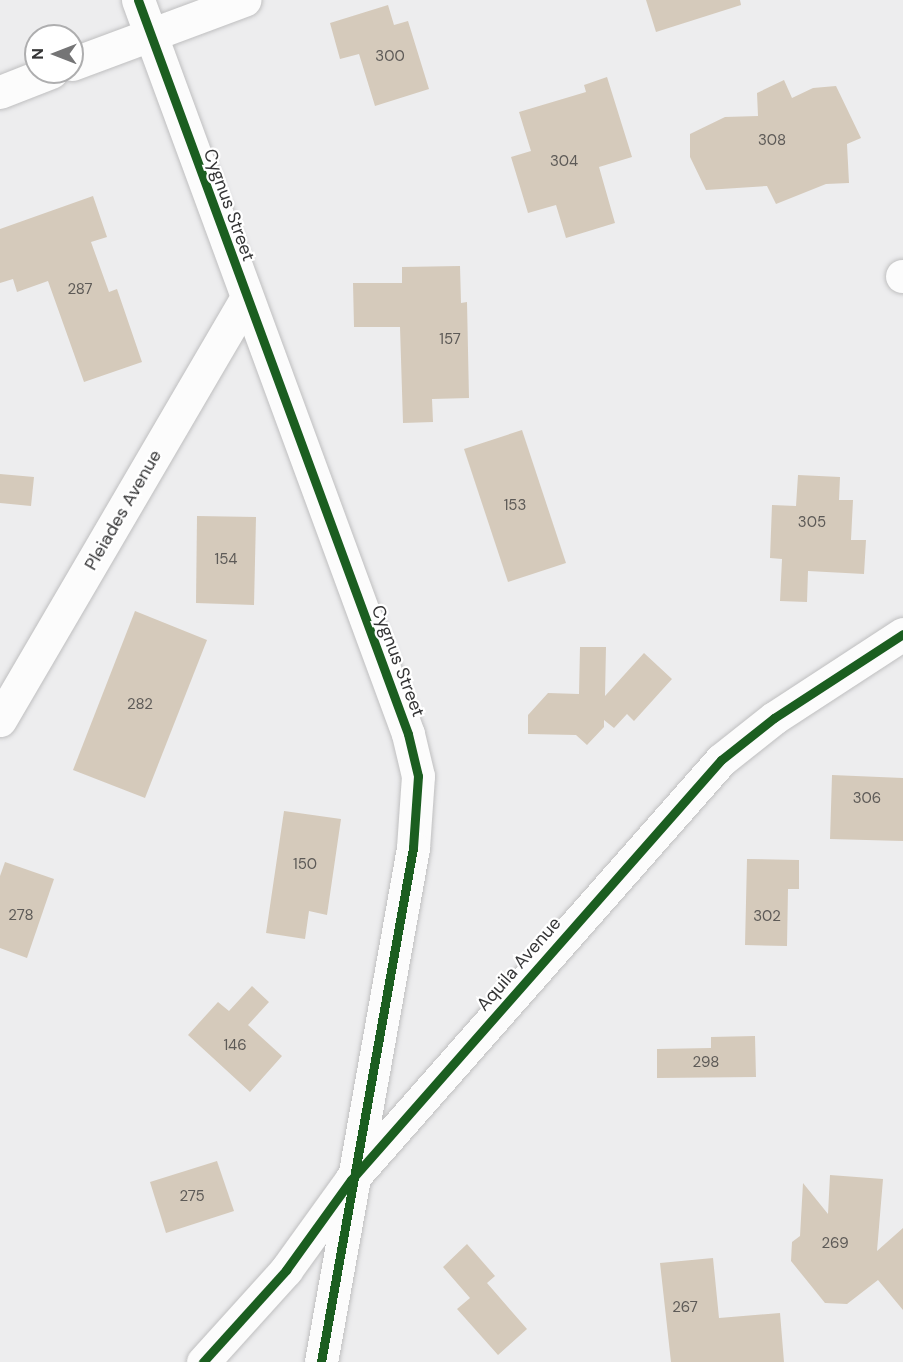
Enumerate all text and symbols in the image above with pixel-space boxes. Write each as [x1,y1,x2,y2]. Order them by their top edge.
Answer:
north arrow [24,24,84,84]
text: N [27,48,48,60]
house number: 300 [375,48,405,66]
house number: 308 [758,132,786,150]
street label: Cygnus Street [199,146,259,264]
house number: 304 [550,153,578,171]
house number: 287 [67,281,93,299]
house number: 157 [439,331,461,349]
street label: Pleiades Avenue [80,446,166,574]
house number: 153 [504,497,526,515]
house number: 305 [798,514,826,532]
house number: 154 [215,551,237,569]
street label: Cygnus Street [367,602,429,720]
house number: 282 [127,696,153,714]
house number: 306 [853,790,881,808]
house number: 150 [293,856,317,874]
house number: 278 [8,907,34,925]
house number: 302 [753,908,781,926]
street label: Aquila Avenue [472,913,566,1015]
house number: 146 [223,1037,247,1055]
house number: 298 [693,1054,719,1072]
house number: 275 [179,1188,205,1206]
house number: 269 [821,1235,849,1253]
house number: 267 [672,1299,698,1317]

